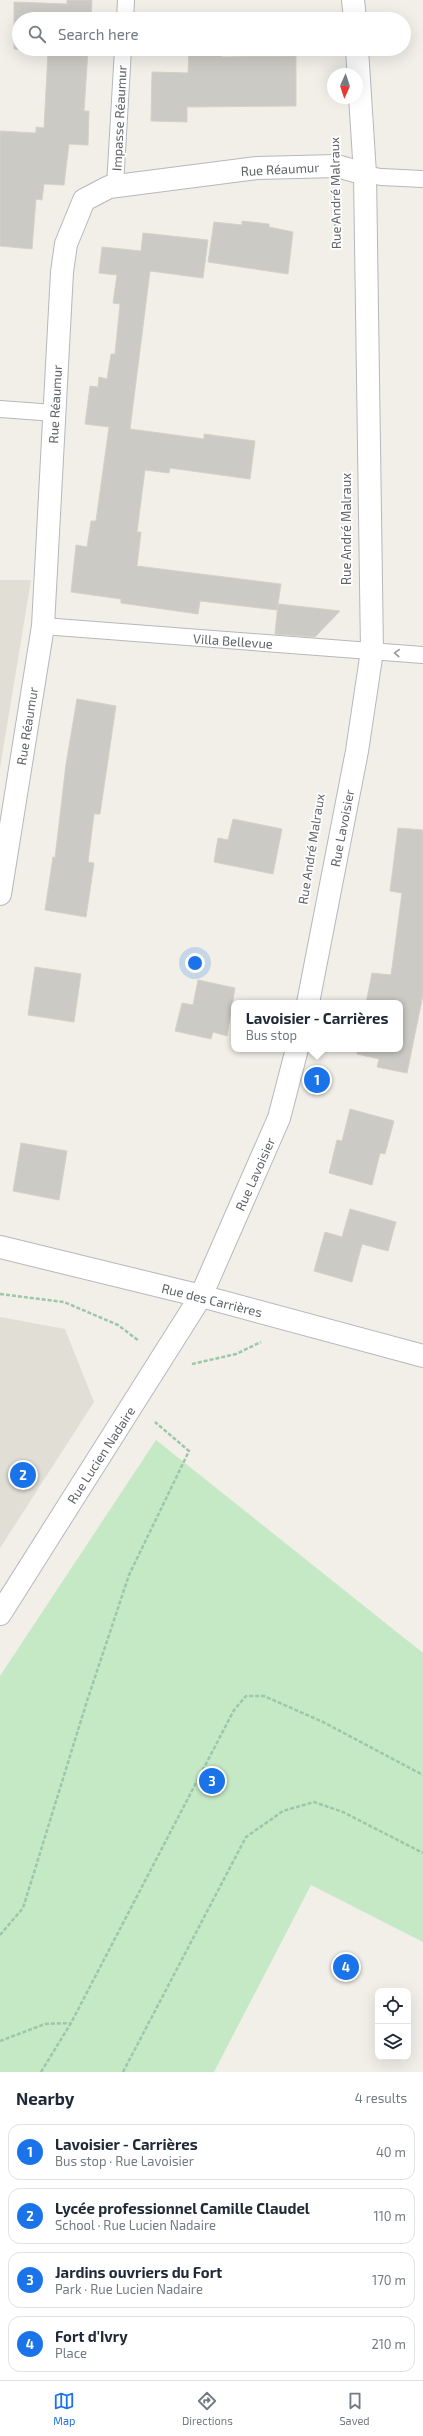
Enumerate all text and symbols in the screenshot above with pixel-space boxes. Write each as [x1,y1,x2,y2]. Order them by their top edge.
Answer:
search box [12,12,411,56]
icon: search [26,23,48,45]
text: Search here [58,25,139,43]
street label: Impasse Réaumur [108,65,130,171]
north arrow [327,68,363,104]
street label: Rue André Malraux [326,137,344,249]
street label: Rue Réaumur [240,159,320,179]
street label: Rue Réaumur [45,364,65,444]
street label: Rue André Malraux [338,473,354,585]
street label: Villa Bellevue [193,630,273,652]
one-way arrow [394,649,400,658]
street label: Rue Réaumur [13,686,41,766]
street label: Rue Lavoisier [327,788,357,868]
street label: Rue André Malraux [294,792,328,906]
your location [185,953,205,973]
popup [231,1000,403,1052]
text: Lavoisier - Carrières [246,1009,388,1027]
text: Bus stop [246,1027,297,1043]
pin: 1 [304,1065,330,1095]
street label: Rue Lavoisier [232,1135,278,1213]
street label: Rue des Carrières [160,1280,264,1320]
street label: Rue Lucien Nadaire [64,1403,138,1507]
pin: 2 [10,1460,36,1490]
pin: 3 [199,1766,225,1796]
pin: 4 [333,1952,359,1982]
map controls [375,1988,411,2060]
button: locate [375,1988,411,2024]
button: layers [375,2024,411,2060]
text: Nearby [16,2088,74,2108]
text: 4 results [355,2090,407,2106]
text: Lavoisier - Carrières [55,2135,198,2153]
text: 1 [27,2144,33,2160]
text: 40 m [376,2144,406,2160]
text: Bus stop · Rue Lavoisier [55,2153,194,2169]
text: Lycée professionnel Camille Claudel [55,2199,310,2217]
text: 2 [26,2208,34,2224]
text: 110 m [374,2208,406,2224]
text: School · Rue Lucien Nadaire [55,2217,216,2233]
text: Jardins ouvriers du Fort [55,2263,222,2281]
text: 3 [26,2272,34,2288]
text: 170 m [372,2272,406,2288]
text: Park · Rue Lucien Nadaire [55,2281,203,2297]
text: Fort d'Ivry [55,2327,128,2345]
text: 4 [26,2336,34,2352]
text: 210 m [371,2336,406,2352]
text: Place [55,2345,87,2361]
tab: Map [53,2390,75,2427]
tab: Directions [182,2390,233,2427]
tab: Saved [339,2390,370,2427]

